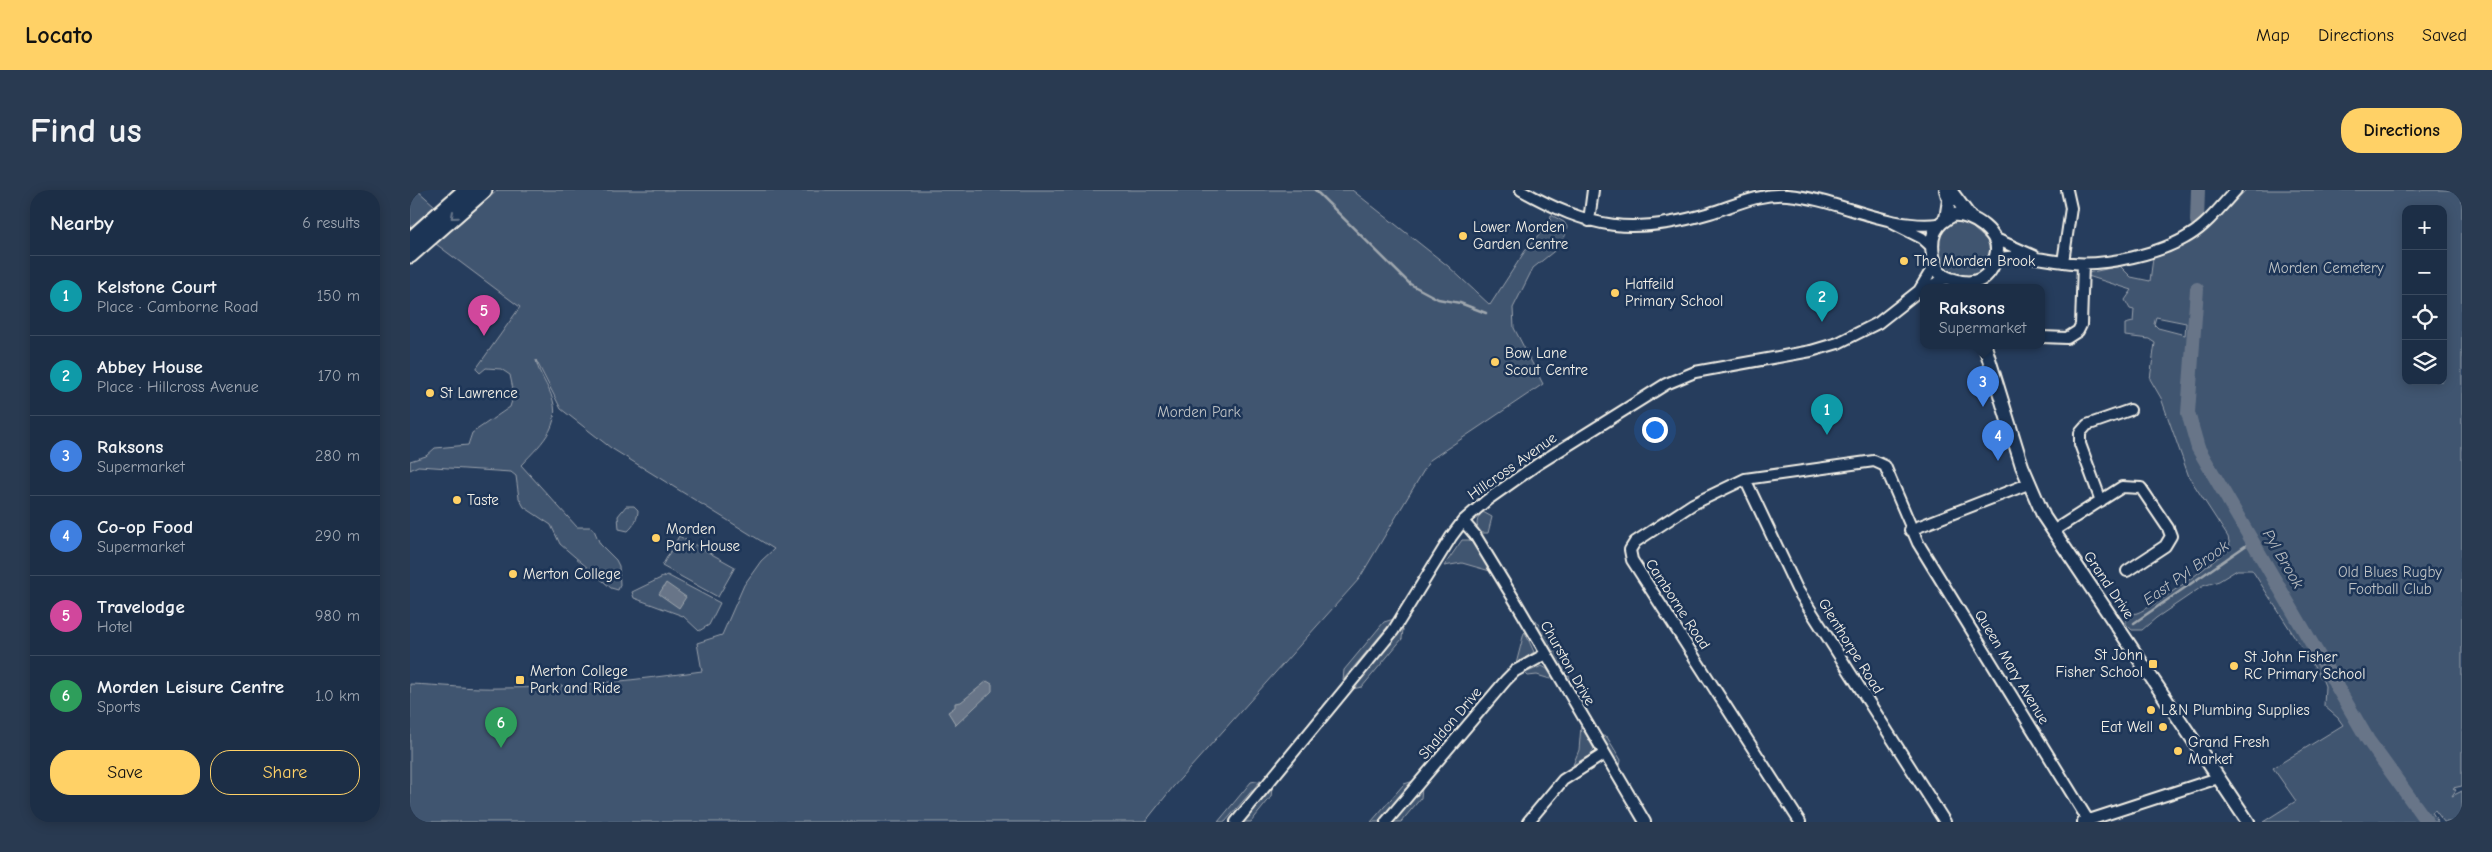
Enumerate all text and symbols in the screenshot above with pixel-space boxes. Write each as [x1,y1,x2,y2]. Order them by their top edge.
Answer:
text: Locato [25,21,93,49]
text: Map [2256,25,2290,46]
text: Directions [2318,25,2394,46]
text: Saved [2422,25,2467,46]
button: Directions [2341,108,2462,153]
text: Find us [30,110,142,151]
map controls [2402,205,2447,385]
button: + [2402,205,2447,250]
one-way arrow [450,210,459,219]
text: Nearby [50,211,114,235]
text: 6 results [302,214,360,232]
place label: Lower Morden Garden Centre [1473,218,1569,253]
marker: Lower Morden Garden Centre [1457,230,1469,242]
button: − [2402,250,2447,295]
place label: The Morden Brook [1914,252,2036,270]
marker: The Morden Brook [1898,255,1910,267]
park label: Morden Cemetery [2268,259,2384,277]
place label: Hatfeild Primary School [1625,275,1723,310]
text: Kelstone Court [97,276,217,298]
pin: 2 [1806,281,1838,322]
popup [1920,284,2045,349]
text: 1 [63,287,69,305]
text: 150 m [317,287,360,305]
marker: Hatfeild Primary School [1609,287,1621,299]
pin: 5 [468,295,500,336]
button: locate [2402,295,2447,340]
text: Raksons [1939,297,2005,319]
text: Place · Camborne Road [97,298,258,316]
text: Supermarket [1939,319,2026,337]
button: layers [2402,340,2447,385]
place label: Bow Lane Scout Centre [1505,344,1588,379]
text: Abbey House [97,356,203,378]
marker: Bow Lane Scout Centre [1489,356,1501,368]
pin: 3 [1967,366,1999,407]
text: 2 [62,367,70,385]
text: 170 m [318,367,360,385]
text: Place · Hillcross Avenue [97,378,259,396]
place label: St Lawrence [440,384,518,402]
marker: St Lawrence [424,387,436,399]
pin: 1 [1811,394,1843,435]
park label: Morden Park [1157,403,1241,421]
your location [1642,417,1668,443]
pin: 4 [1982,420,2014,461]
street label: Hillcross Avenue [1464,428,1560,503]
text: Raksons [97,436,163,458]
text: 3 [62,447,70,465]
text: 280 m [315,447,360,465]
text: Supermarket [97,458,185,476]
place label: Taste [467,491,499,509]
marker: Taste [451,494,463,506]
text: Co-op Food [97,516,193,538]
place label: Morden Park House [666,520,740,555]
water label: Pyl Brook [2259,526,2307,592]
text: 4 [62,527,70,545]
text: 290 m [315,527,360,545]
marker: Morden Park House [650,532,662,544]
water label: East Pyl Brook [2140,537,2232,609]
text: Supermarket [97,538,185,556]
street label: Grand Drive [2080,548,2138,623]
street label: Camborne Road [1642,555,1714,653]
park label: Old Blues Rugby Football Club [2338,563,2442,598]
place label: Merton College [523,565,621,583]
marker: Merton College [507,568,519,580]
street label: Glenthorpe Road [1815,595,1887,697]
text: Travelodge [97,596,185,618]
text: 5 [62,607,70,625]
text: 980 m [315,607,360,625]
street label: Queen Mary Avenue [1971,607,2054,728]
text: Hotel [97,618,133,636]
street label: Churston Drive [1537,618,1600,709]
place label: St John Fisher School [2055,646,2143,681]
place label: St John Fisher RC Primary School [2244,648,2365,683]
marker: St John Fisher School [2147,658,2159,670]
marker: St John Fisher RC Primary School [2228,660,2240,672]
place label: Merton College Park and Ride [530,662,628,697]
marker: Merton College Park and Ride [514,674,526,686]
text: Morden Leisure Centre [97,676,284,698]
street label: Shaldon Drive [1415,683,1486,763]
text: 6 [62,687,70,705]
text: 1.0 km [315,687,360,705]
text: Sports [97,698,140,716]
place label: L&N Plumbing Supplies [2161,701,2310,719]
marker: L&N Plumbing Supplies [2145,704,2157,716]
pin: 6 [485,707,517,748]
place label: Eat Well [2101,718,2153,736]
marker: Eat Well [2157,721,2169,733]
place label: Grand Fresh Market [2188,733,2270,768]
marker: Grand Fresh Market [2172,745,2184,757]
button: Save [50,750,200,795]
button: Share [210,750,360,795]

